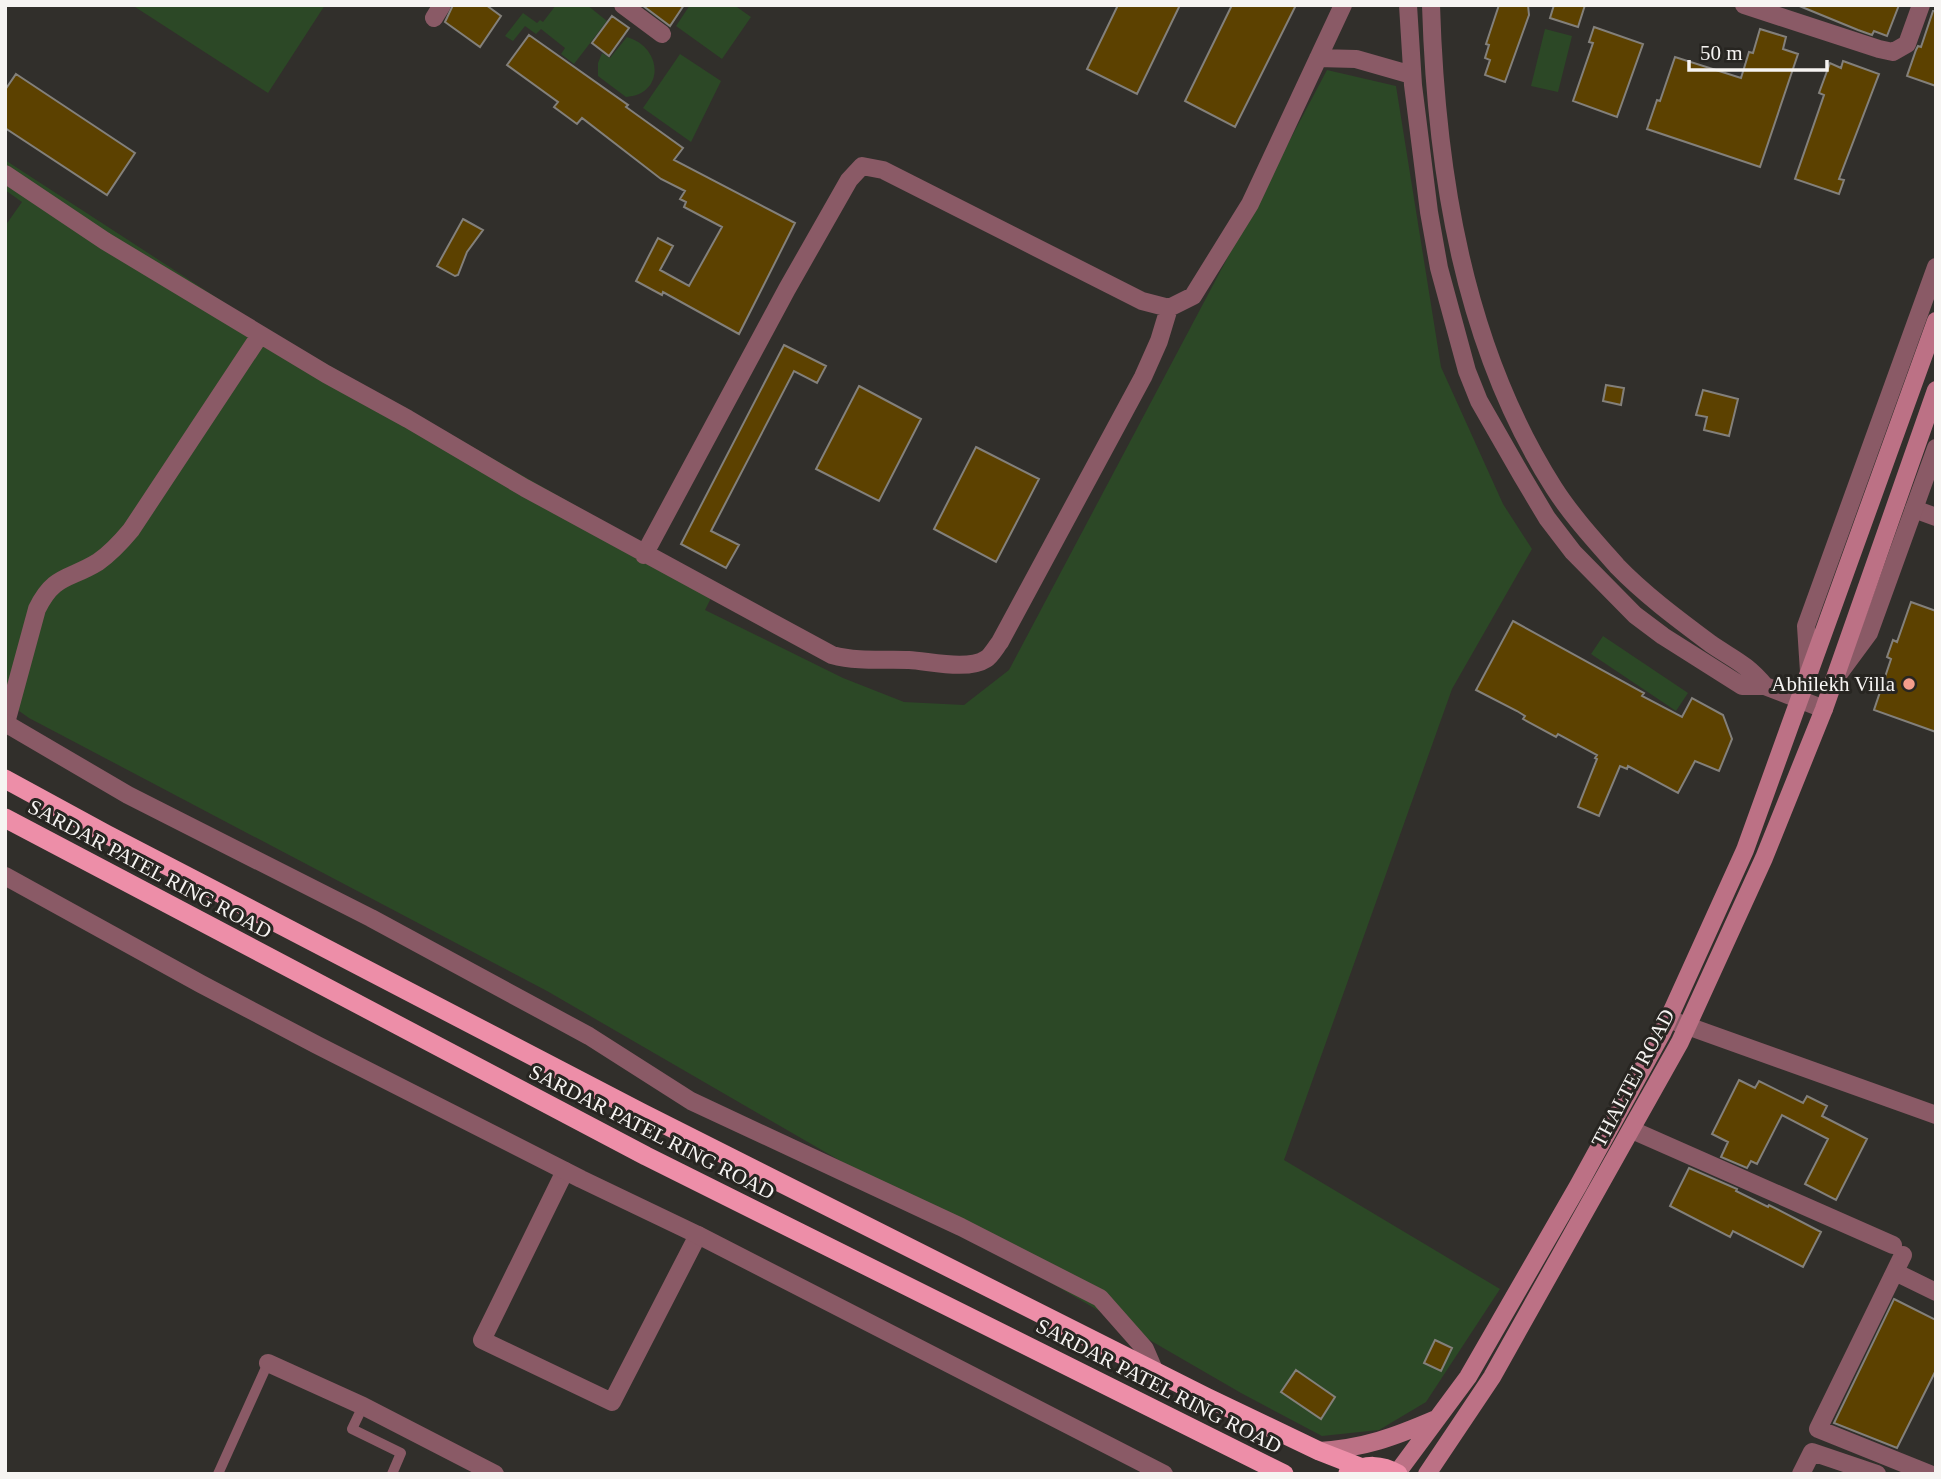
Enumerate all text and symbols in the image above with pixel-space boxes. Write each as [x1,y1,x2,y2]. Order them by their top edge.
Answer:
scale bar [1689,28,1827,72]
text: 50 m [1700,41,1743,65]
place label: Abhilekh Villa [1771,672,1896,696]
marker: Abhilekh Villa [1901,676,1917,692]
street label: SARDAR PATEL RING ROAD [24,795,276,943]
street label: THALTEJ ROAD [1587,1005,1679,1151]
street label: SARDAR PATEL RING ROAD [525,1060,779,1204]
street label: SARDAR PATEL RING ROAD [1032,1314,1286,1458]

